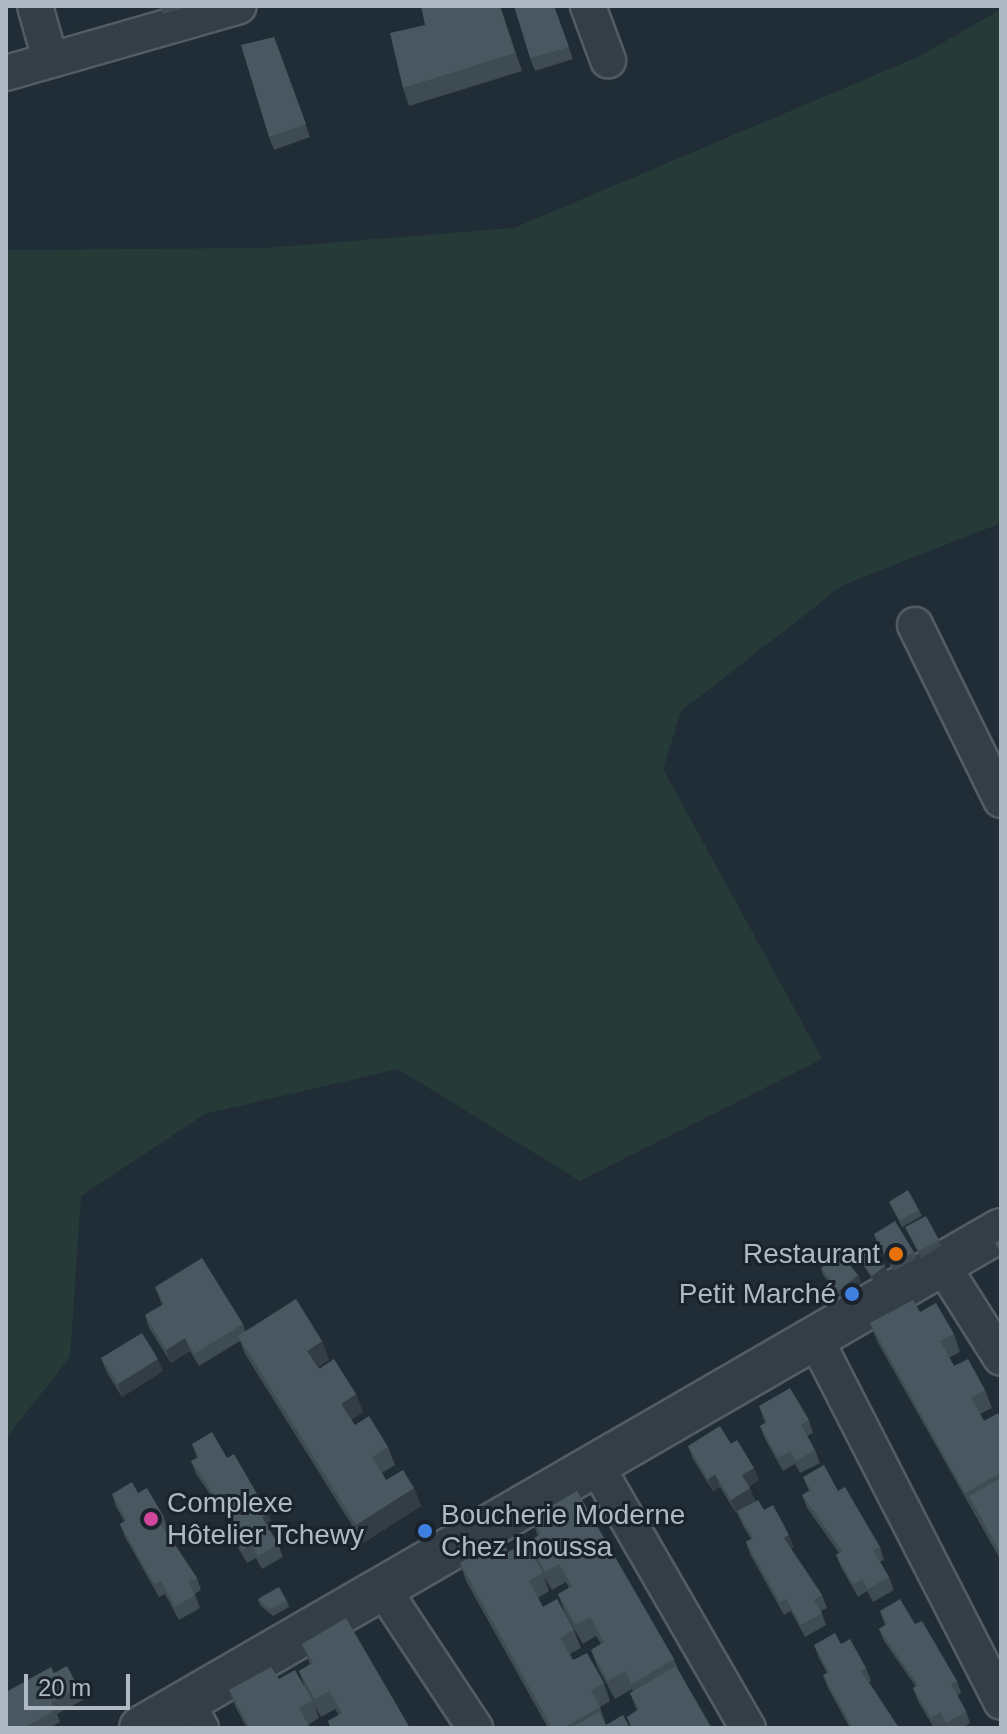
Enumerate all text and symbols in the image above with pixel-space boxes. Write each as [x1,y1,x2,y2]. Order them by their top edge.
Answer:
place label: Restaurant [743,1237,880,1271]
marker: Restaurant [887,1245,905,1263]
place label: Petit Marché [679,1277,836,1311]
marker: Petit Marché [843,1285,861,1303]
place label: Complexe Hôtelier Tchewy [167,1486,365,1552]
place label: Boucherie Moderne Chez Inoussa [441,1498,685,1564]
marker: Complexe Hôtelier Tchewy [142,1510,160,1528]
marker: Boucherie Moderne Chez Inoussa [416,1522,434,1540]
scale bar [28,1658,134,1708]
text: 20 m [38,1674,91,1701]

